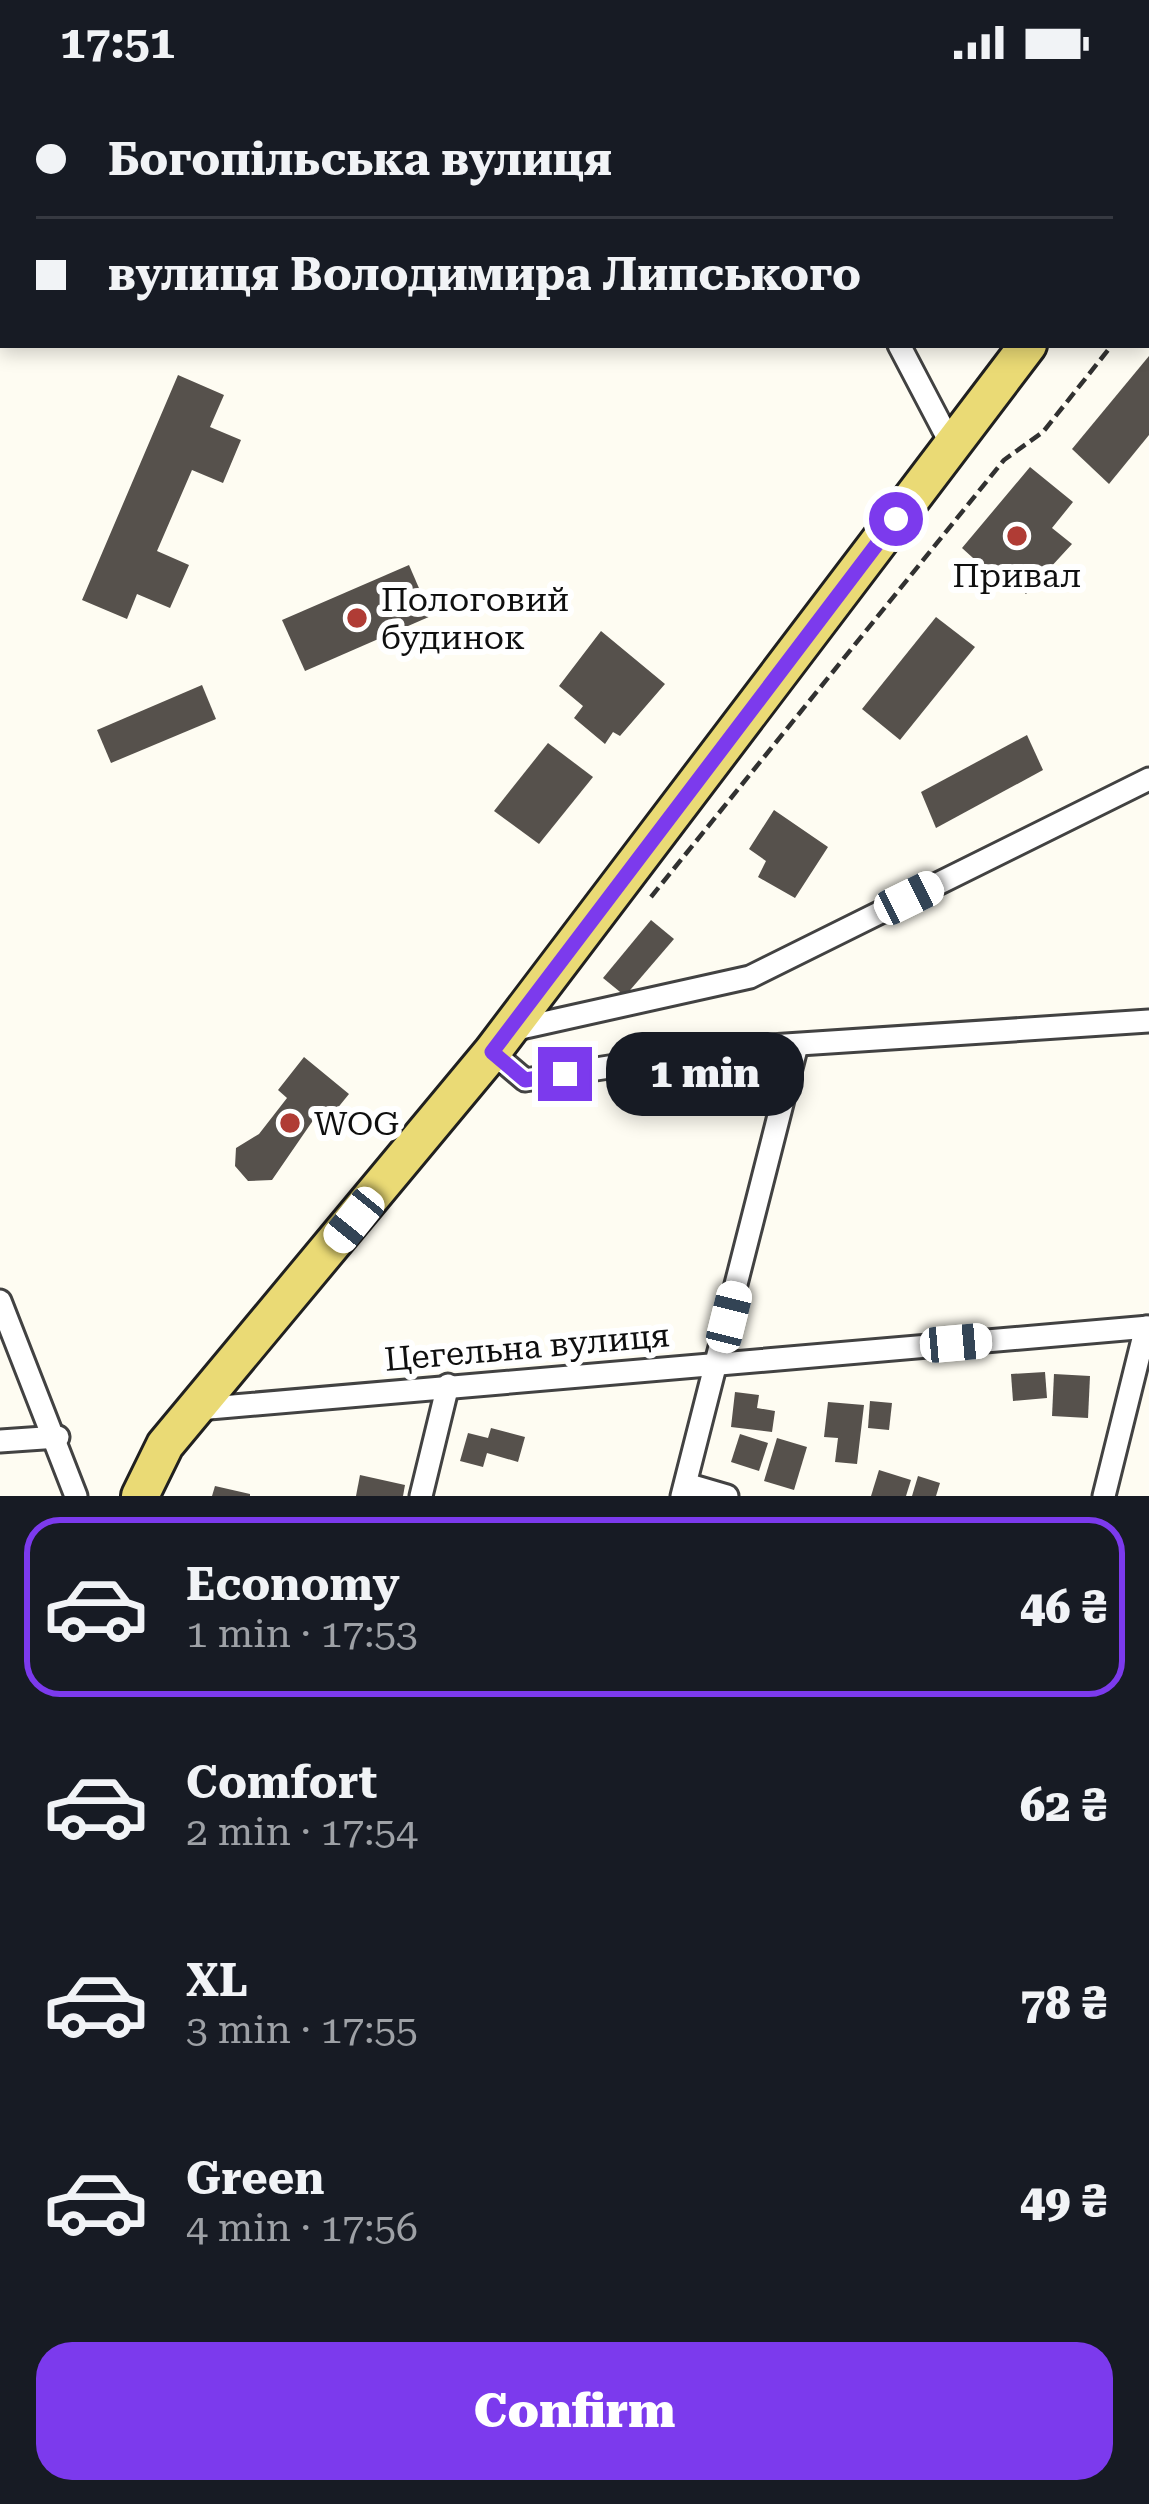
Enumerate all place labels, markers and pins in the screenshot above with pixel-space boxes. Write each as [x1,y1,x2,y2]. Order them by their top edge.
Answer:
marker: Привал [1004,523,1030,549]
place label: Привал [952,556,1082,595]
place label: Пологовий будинок [381,580,569,657]
marker: Пологовий будинок [344,605,370,631]
place label: WOG [314,1104,399,1143]
marker: WOG [277,1110,303,1136]

